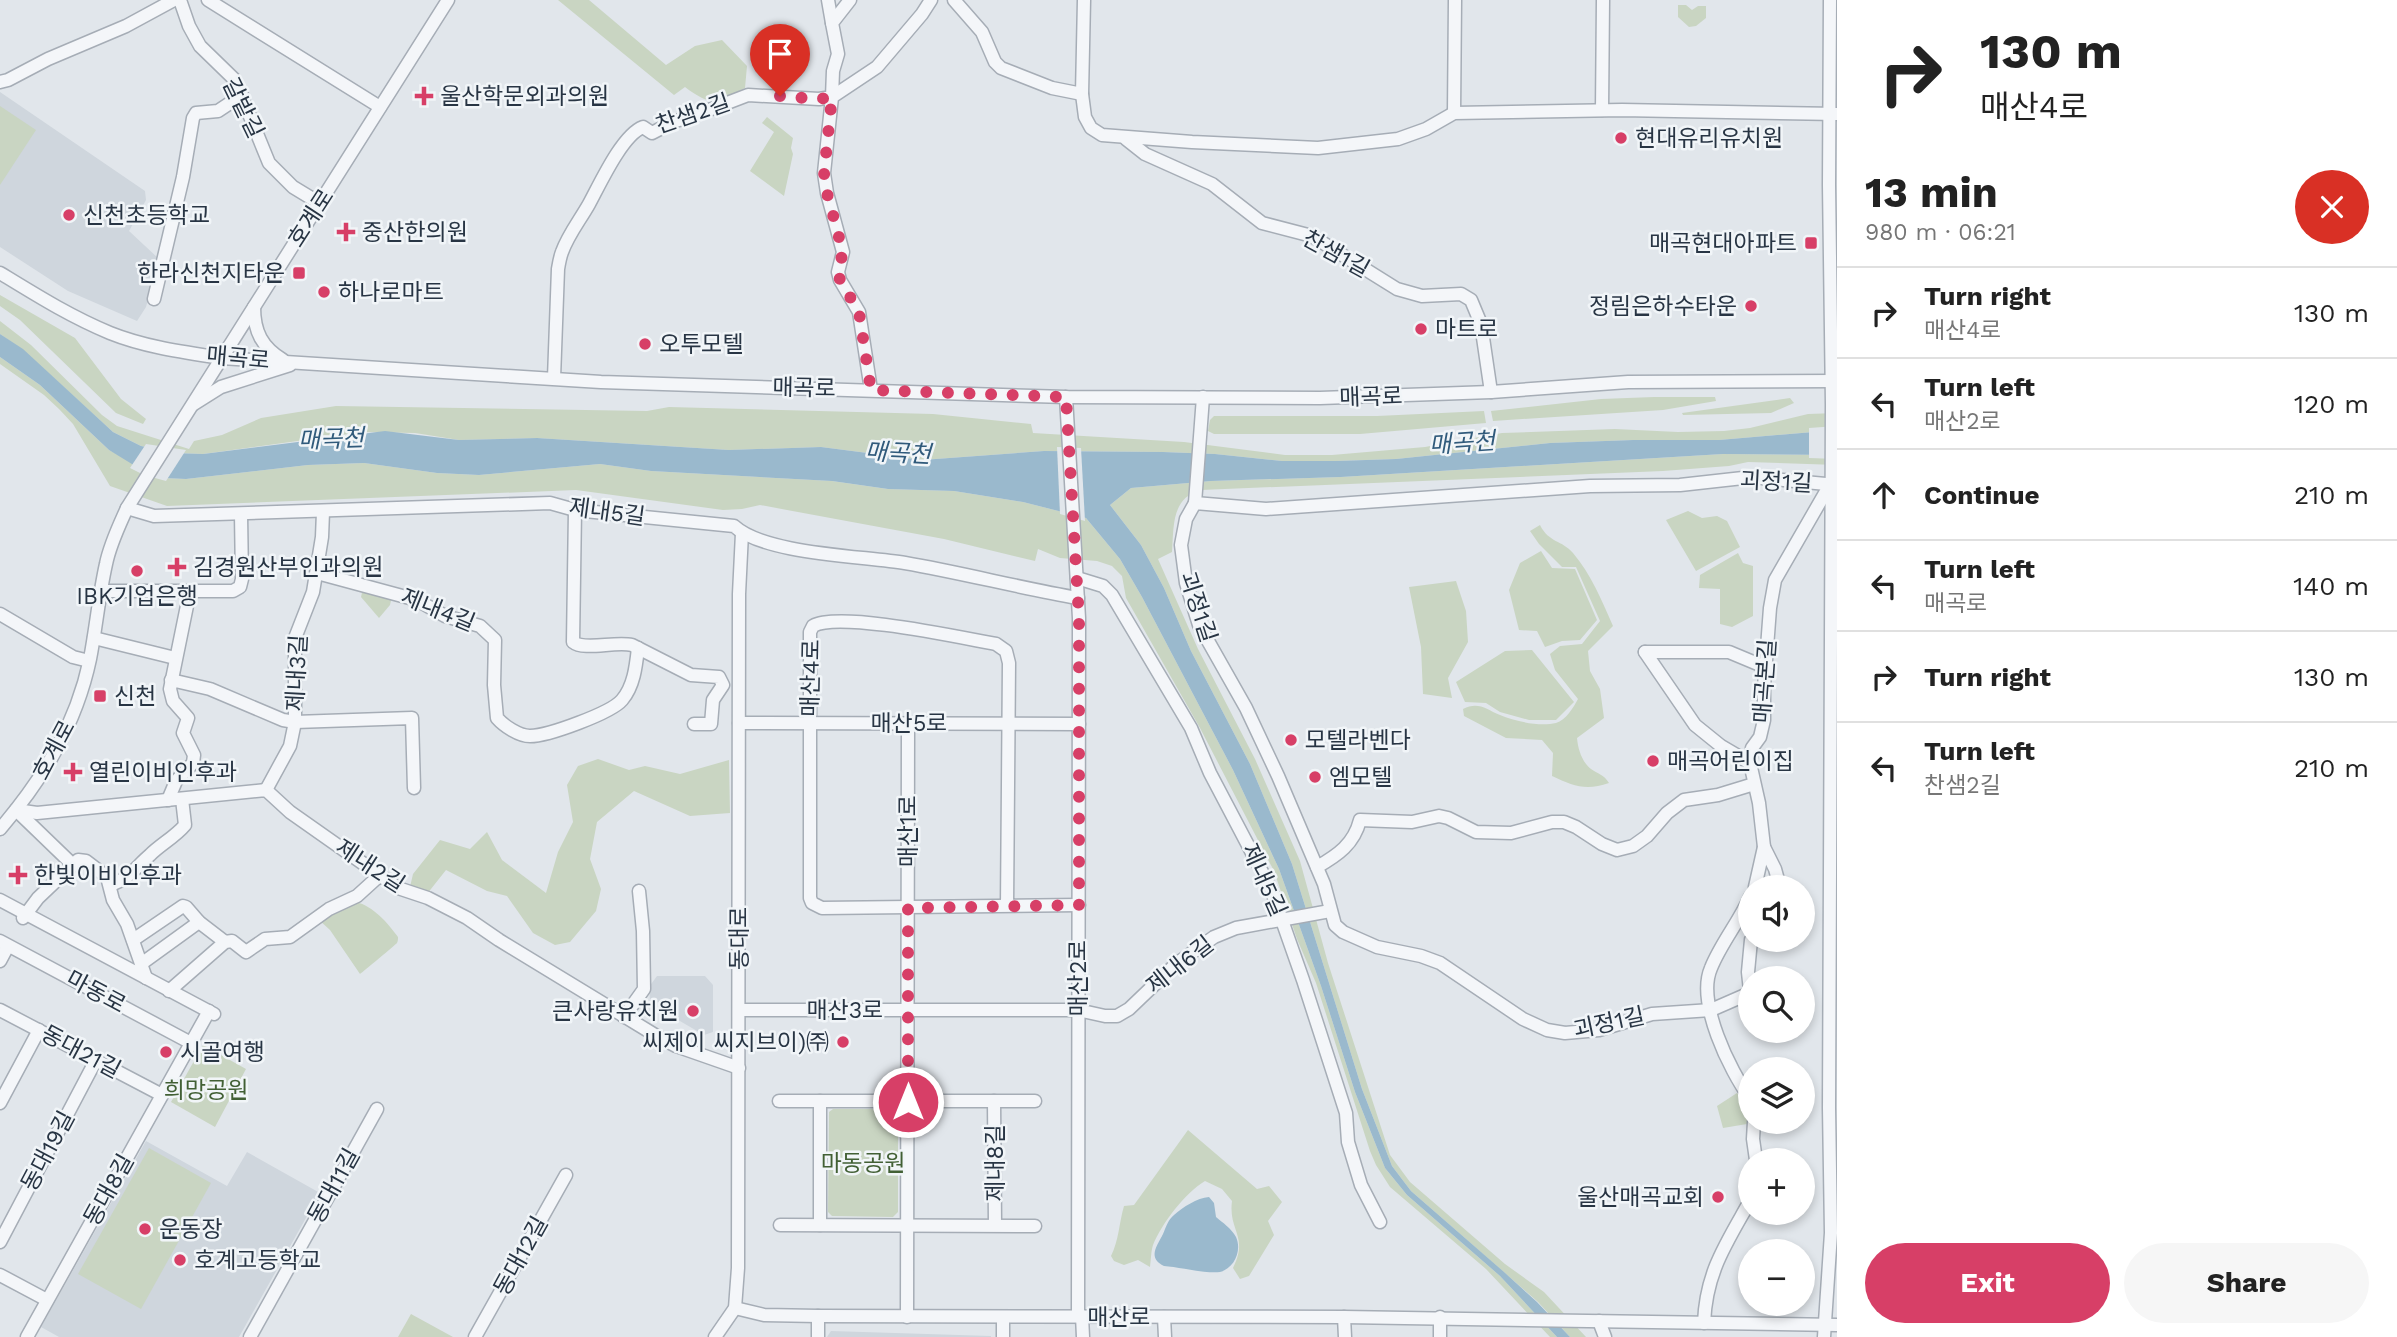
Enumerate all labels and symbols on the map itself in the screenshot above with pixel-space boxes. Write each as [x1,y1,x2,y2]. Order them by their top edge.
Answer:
pin [750,24,810,96]
street label: 갈밭길 [217,74,269,142]
place label: 울산학문외과의원 [440,83,609,110]
marker: 울산학문외과의원 [414,86,434,106]
street label: 찬샘2길 [652,89,734,139]
place label: 현대유리유치원 [1635,125,1783,152]
marker: 현대유리유치원 [1613,130,1629,146]
street label: 호계로 [282,184,340,252]
place label: 신천초등학교 [83,202,210,229]
marker: 신천초등학교 [61,207,77,223]
place label: 중산한의원 [362,219,468,246]
marker: 중산한의원 [336,222,356,242]
street label: 찬샘1길 [1298,225,1374,283]
place label: 매곡현대아파트 [1649,230,1797,257]
marker: 매곡현대아파트 [1803,235,1819,251]
place label: 한라신천지타운 [137,260,285,287]
marker: 한라신천지타운 [291,265,307,281]
place label: 하나로마트 [338,279,444,306]
marker: 하나로마트 [316,284,332,300]
place label: 정림은하수타운 [1589,293,1737,320]
marker: 정림은하수타운 [1743,298,1759,314]
place label: 마트로 [1435,316,1498,343]
marker: 마트로 [1413,321,1429,337]
place label: 오투모텔 [659,331,744,358]
marker: 오투모텔 [637,336,653,352]
street label: 매곡로 [205,342,271,374]
street label: 매곡로 [772,374,836,402]
street label: 매곡로 [1339,382,1403,412]
water label: 매곡천 [297,424,368,454]
water label: 매곡천 [1428,427,1499,459]
water label: 매곡천 [864,437,935,469]
street label: 괴정1길 [1739,467,1813,497]
street label: 제내5길 [567,493,647,531]
place label: 김경원산부인과의원 [193,554,383,581]
marker: 김경원산부인과의원 [167,557,187,577]
marker: IBK기업은행 [129,563,145,579]
street label: 괴정1길 [1174,568,1222,646]
place label: IBK기업은행 [76,583,198,610]
street label: 제내4길 [397,583,479,637]
street label: 제내3길 [282,634,312,712]
street label: 매곡본길 [1749,638,1781,724]
street label: 매산4로 [797,639,825,717]
place label: 신천 [114,683,156,710]
marker: 신천 [92,688,108,704]
street label: 매산5로 [871,710,947,737]
street label: 호계로 [27,716,81,784]
place label: 모텔라벤다 [1305,727,1411,754]
marker: 모텔라벤다 [1283,732,1299,748]
place label: 매곡어린이집 [1667,748,1794,775]
marker: 매곡어린이집 [1645,753,1661,769]
place label: 열린이비인후과 [89,759,237,786]
marker: 열린이비인후과 [63,762,83,782]
place label: 엠모텔 [1329,764,1392,791]
marker: 엠모텔 [1307,769,1323,785]
street label: 매산1로 [895,795,922,867]
street label: 제내2길 [330,834,410,898]
street label: 제내5길 [1236,839,1292,921]
place label: 한빛이비인후과 [34,862,182,889]
marker: 한빛이비인후과 [8,865,28,885]
street label: 동대로 [726,906,753,970]
street label: 제내6길 [1141,931,1219,999]
street label: 매산2로 [1065,940,1092,1016]
street label: 마동로 [62,965,130,1019]
street label: 매산3로 [807,997,883,1024]
place label: 큰사랑유치원 [552,998,679,1025]
street label: 괴정1길 [1571,1002,1647,1044]
marker: 큰사랑유치원 [685,1003,701,1019]
street label: 동대21길 [37,1020,125,1084]
place label: 씨제이 씨지브이)㈜ [642,1029,829,1056]
marker: 씨제이 씨지브이)㈜ [835,1034,851,1050]
place label: 시골여행 [180,1039,265,1066]
marker: 시골여행 [158,1044,174,1060]
position arrow [871,1065,945,1139]
park label: 희망공원 [164,1077,248,1104]
street label: 동대19길 [16,1106,80,1196]
street label: 제내8길 [982,1124,1009,1202]
street label: 동대11길 [302,1144,366,1228]
street label: 동대8길 [78,1149,140,1231]
park label: 마동공원 [821,1150,905,1177]
place label: 울산매곡교회 [1577,1184,1704,1211]
marker: 울산매곡교회 [1710,1189,1726,1205]
street label: 동대12길 [488,1212,554,1300]
place label: 운동장 [159,1216,222,1243]
marker: 운동장 [137,1221,153,1237]
place label: 호계고등학교 [194,1247,321,1274]
marker: 호계고등학교 [172,1252,188,1268]
street label: 매산로 [1087,1304,1151,1331]

